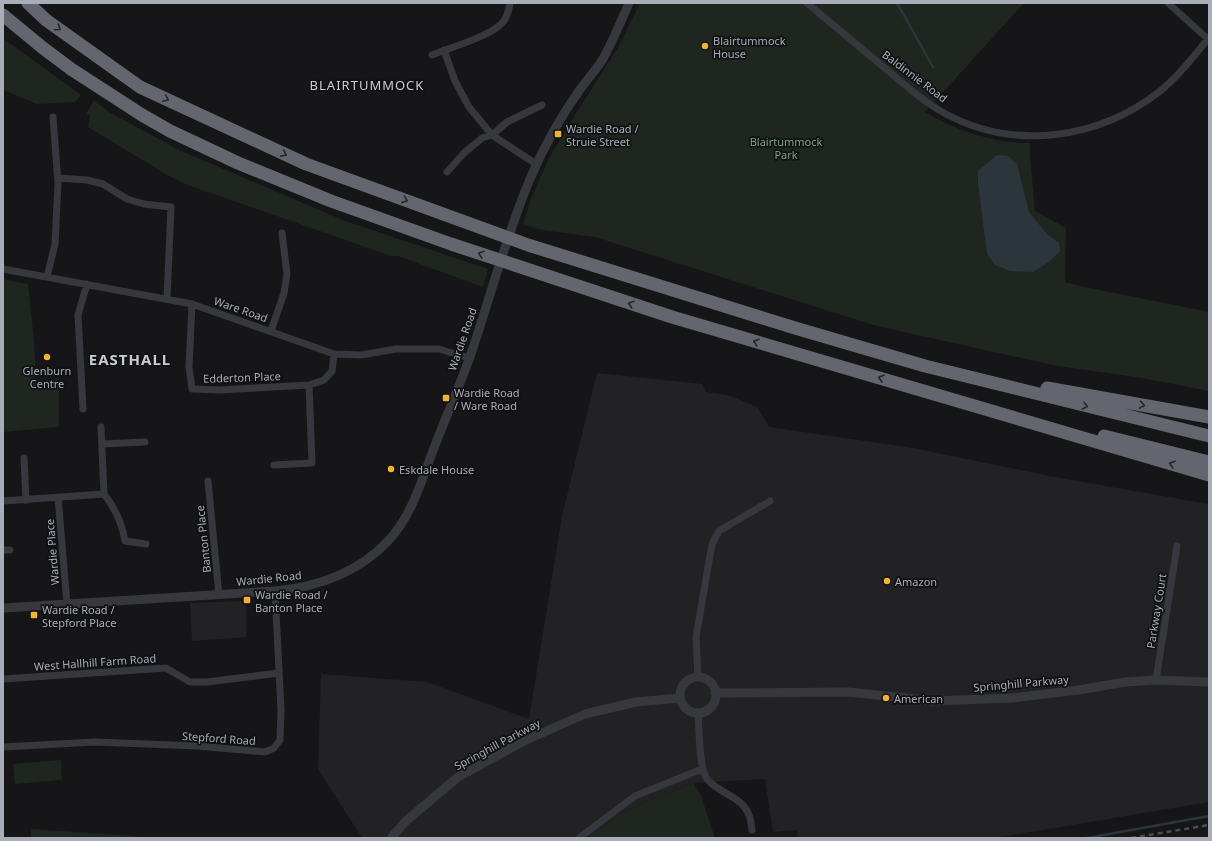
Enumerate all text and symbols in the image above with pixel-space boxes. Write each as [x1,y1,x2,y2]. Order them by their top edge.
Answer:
one-way arrow [53,23,60,30]
place label: Blairtummock House [713,33,786,61]
marker: Blairtummock House [700,41,710,51]
street label: Baldinnie Road [879,47,951,105]
district label: BLAIRTUMMOCK [310,76,424,94]
one-way arrow [162,94,169,102]
place label: Wardie Road / Struie Street [566,121,639,149]
marker: Wardie Road / Struie Street [553,129,563,139]
park label: Blairtummock Park [750,134,822,162]
one-way arrow [280,149,287,157]
one-way arrow [402,196,409,204]
one-way arrow [478,250,485,259]
street label: Ware Road [212,293,270,325]
one-way arrow [628,300,635,309]
street label: Wardie Road [444,306,480,372]
one-way arrow [752,338,759,347]
district label: EASTHALL [89,349,171,369]
marker: Glenburn Centre [42,352,52,362]
place label: Glenburn Centre [23,363,71,391]
street label: Edderton Place [203,368,281,386]
one-way arrow [877,374,884,383]
place label: Wardie Road / Ware Road [454,385,520,413]
marker: Wardie Road / Ware Road [441,393,451,403]
one-way arrow [1139,400,1145,409]
one-way arrow [1082,401,1088,409]
one-way arrow [1168,460,1175,469]
place label: Eskdale House [399,462,474,477]
marker: Eskdale House [386,464,396,474]
street label: Banton Place [192,505,214,573]
street label: Wardie Place [42,518,62,586]
street label: Wardie Road [236,567,302,589]
street label: Parkway Court [1143,573,1169,649]
place label: Amazon [895,574,937,589]
marker: Amazon [882,576,892,586]
place label: Wardie Road / Banton Place [255,587,328,615]
marker: Wardie Road / Banton Place [242,595,252,605]
place label: Wardie Road / Stepford Place [42,602,117,630]
marker: Wardie Road / Stepford Place [29,610,39,620]
street label: West Hallhill Farm Road [33,650,157,674]
street label: Springhill Parkway [973,671,1070,695]
place label: American [894,691,943,706]
marker: American [881,693,891,703]
street label: Springhill Parkway [451,715,543,773]
street label: Stepford Road [182,728,256,748]

